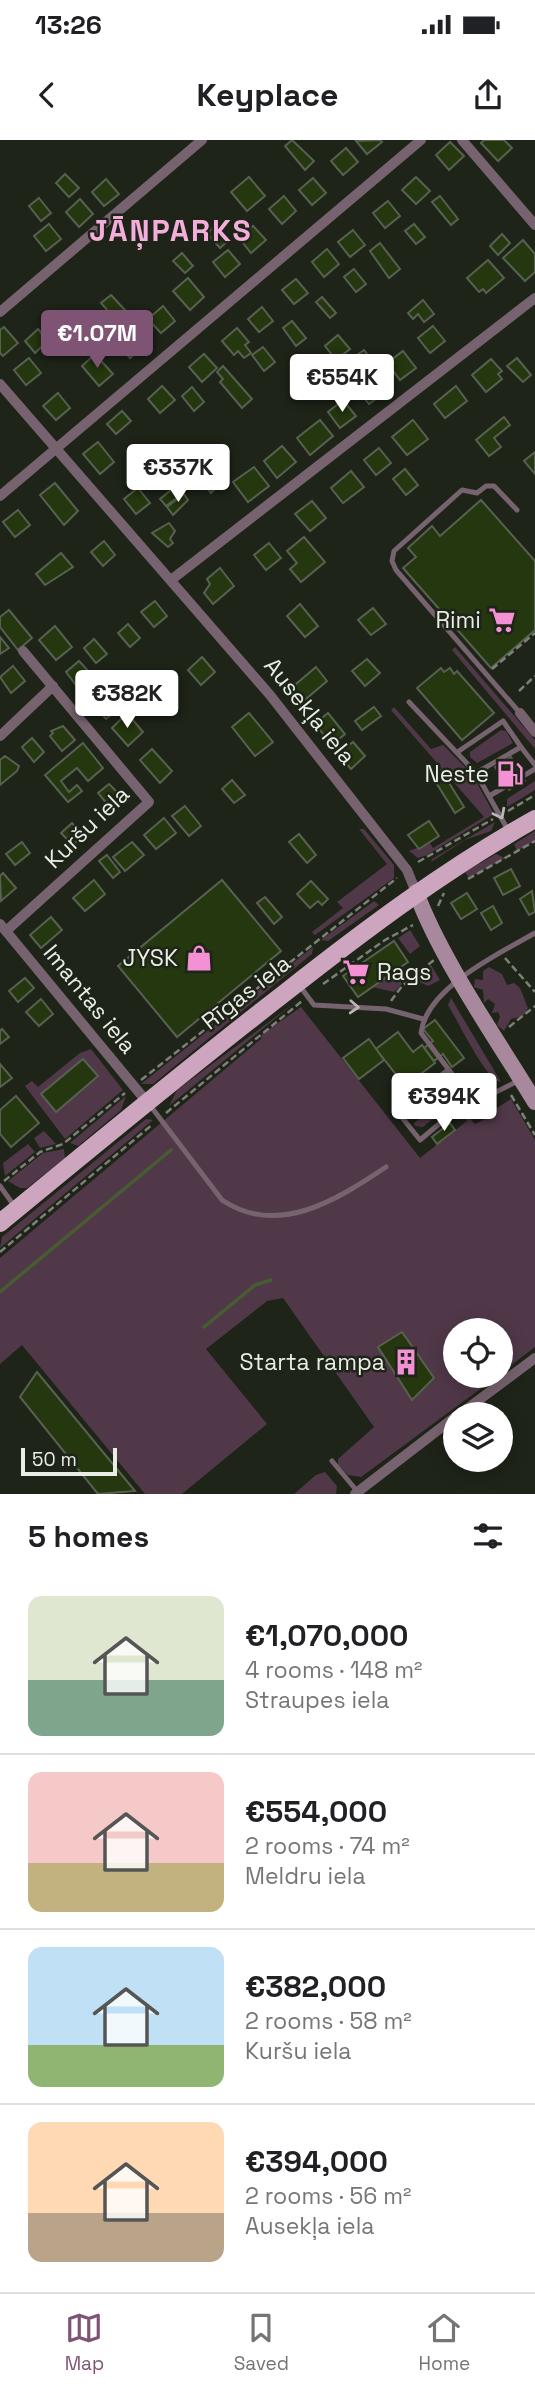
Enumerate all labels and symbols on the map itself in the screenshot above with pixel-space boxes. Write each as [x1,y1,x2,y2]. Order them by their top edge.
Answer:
district label: JĀŅPARKS [89,211,253,250]
pin: €1.07M [40,310,154,370]
pin: €554K [293,355,391,414]
pin: €337K [129,444,227,504]
place label: Rimi [435,605,481,635]
supermarket icon: Rimi [487,605,517,635]
street label: Ausekļa iela [258,651,362,771]
pin: €382K [78,670,176,730]
place label: Neste [424,759,489,789]
fuel station icon: Neste [495,759,525,789]
street label: Kuršu iela [38,779,136,875]
one-way arrow [492,807,506,819]
street label: Imantas iela [37,938,143,1060]
place label: JYSK [123,943,178,973]
shop icon: JYSK [184,943,214,973]
street label: Rīgas iela [195,948,297,1036]
supermarket icon: Rags [341,957,371,987]
place label: Rags [377,957,431,987]
one-way arrow [349,999,360,1014]
pin: €394K [395,1074,493,1133]
place label: Starta rampa [240,1347,385,1377]
building icon: Starta rampa [391,1347,421,1377]
scale bar [21,1445,117,1477]

